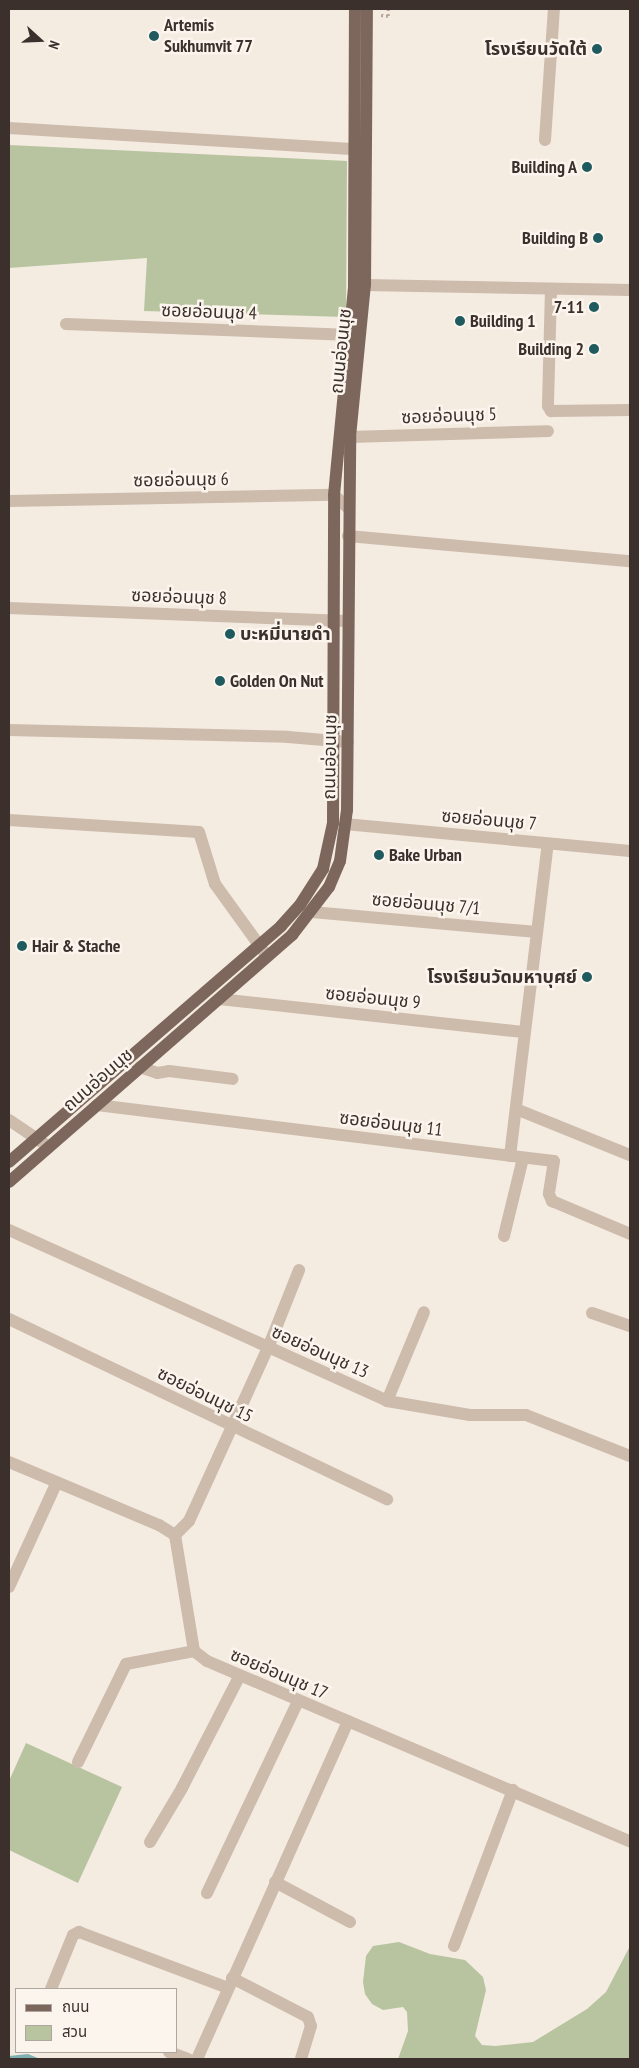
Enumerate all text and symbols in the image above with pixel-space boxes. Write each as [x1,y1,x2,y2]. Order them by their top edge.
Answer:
north arrow [15,15,65,65]
place label: Artemis Sukhumvit 77 [164,15,253,58]
marker: Artemis Sukhumvit 77 [148,30,160,42]
text: N [44,38,64,52]
place label: โรงเรียนวัดใต้ [485,38,587,60]
marker: โรงเรียนวัดใต้ [591,43,603,55]
place label: Building A [511,156,577,178]
marker: Building A [581,161,593,173]
place label: Building B [522,227,588,249]
marker: Building B [592,232,604,244]
place label: 7-11 [554,296,584,318]
street label: ซอยอ่อนนุช 4 [161,300,257,324]
marker: 7-11 [588,301,600,313]
street label: ถนนอ่อนนุช [326,307,356,395]
place label: Building 1 [470,310,536,332]
marker: Building 1 [454,315,466,327]
place label: Building 2 [518,338,584,360]
marker: Building 2 [588,343,600,355]
street label: ซอยอ่อนนุช 5 [401,404,497,428]
street label: ซอยอ่อนนุช 6 [133,468,229,492]
street label: ซอยอ่อนนุช 8 [131,585,227,609]
place label: บะหมี่นายดำ [240,623,331,645]
marker: บะหมี่นายดำ [224,628,236,640]
place label: Golden On Nut [230,670,324,692]
marker: Golden On Nut [214,675,226,687]
street label: ถนนอ่อนนุช [318,714,342,800]
street label: ซอยอ่อนนุช 7 [440,805,538,835]
place label: Bake Urban [389,844,462,866]
marker: Bake Urban [373,849,385,861]
street label: ซอยอ่อนนุช 7/1 [371,888,481,920]
place label: Hair & Stache [32,935,120,957]
marker: Hair & Stache [16,940,28,952]
place label: โรงเรียนวัดมหาบุศย์ [427,966,577,988]
marker: โรงเรียนวัดมหาบุศย์ [581,971,593,983]
street label: ซอยอ่อนนุช 9 [324,982,422,1014]
street label: ถนนอ่อนนุช [59,1044,137,1116]
street label: ซอยอ่อนนุช 11 [338,1107,444,1141]
street label: ซอยอ่อนนุช 13 [268,1321,372,1383]
street label: ซอยอ่อนนุช 15 [154,1363,256,1427]
street label: ซอยอ่อนนุช 17 [227,1644,331,1704]
legend [15,1988,178,2053]
text: ถนน [62,1997,89,2016]
text: สวน [62,2022,87,2041]

